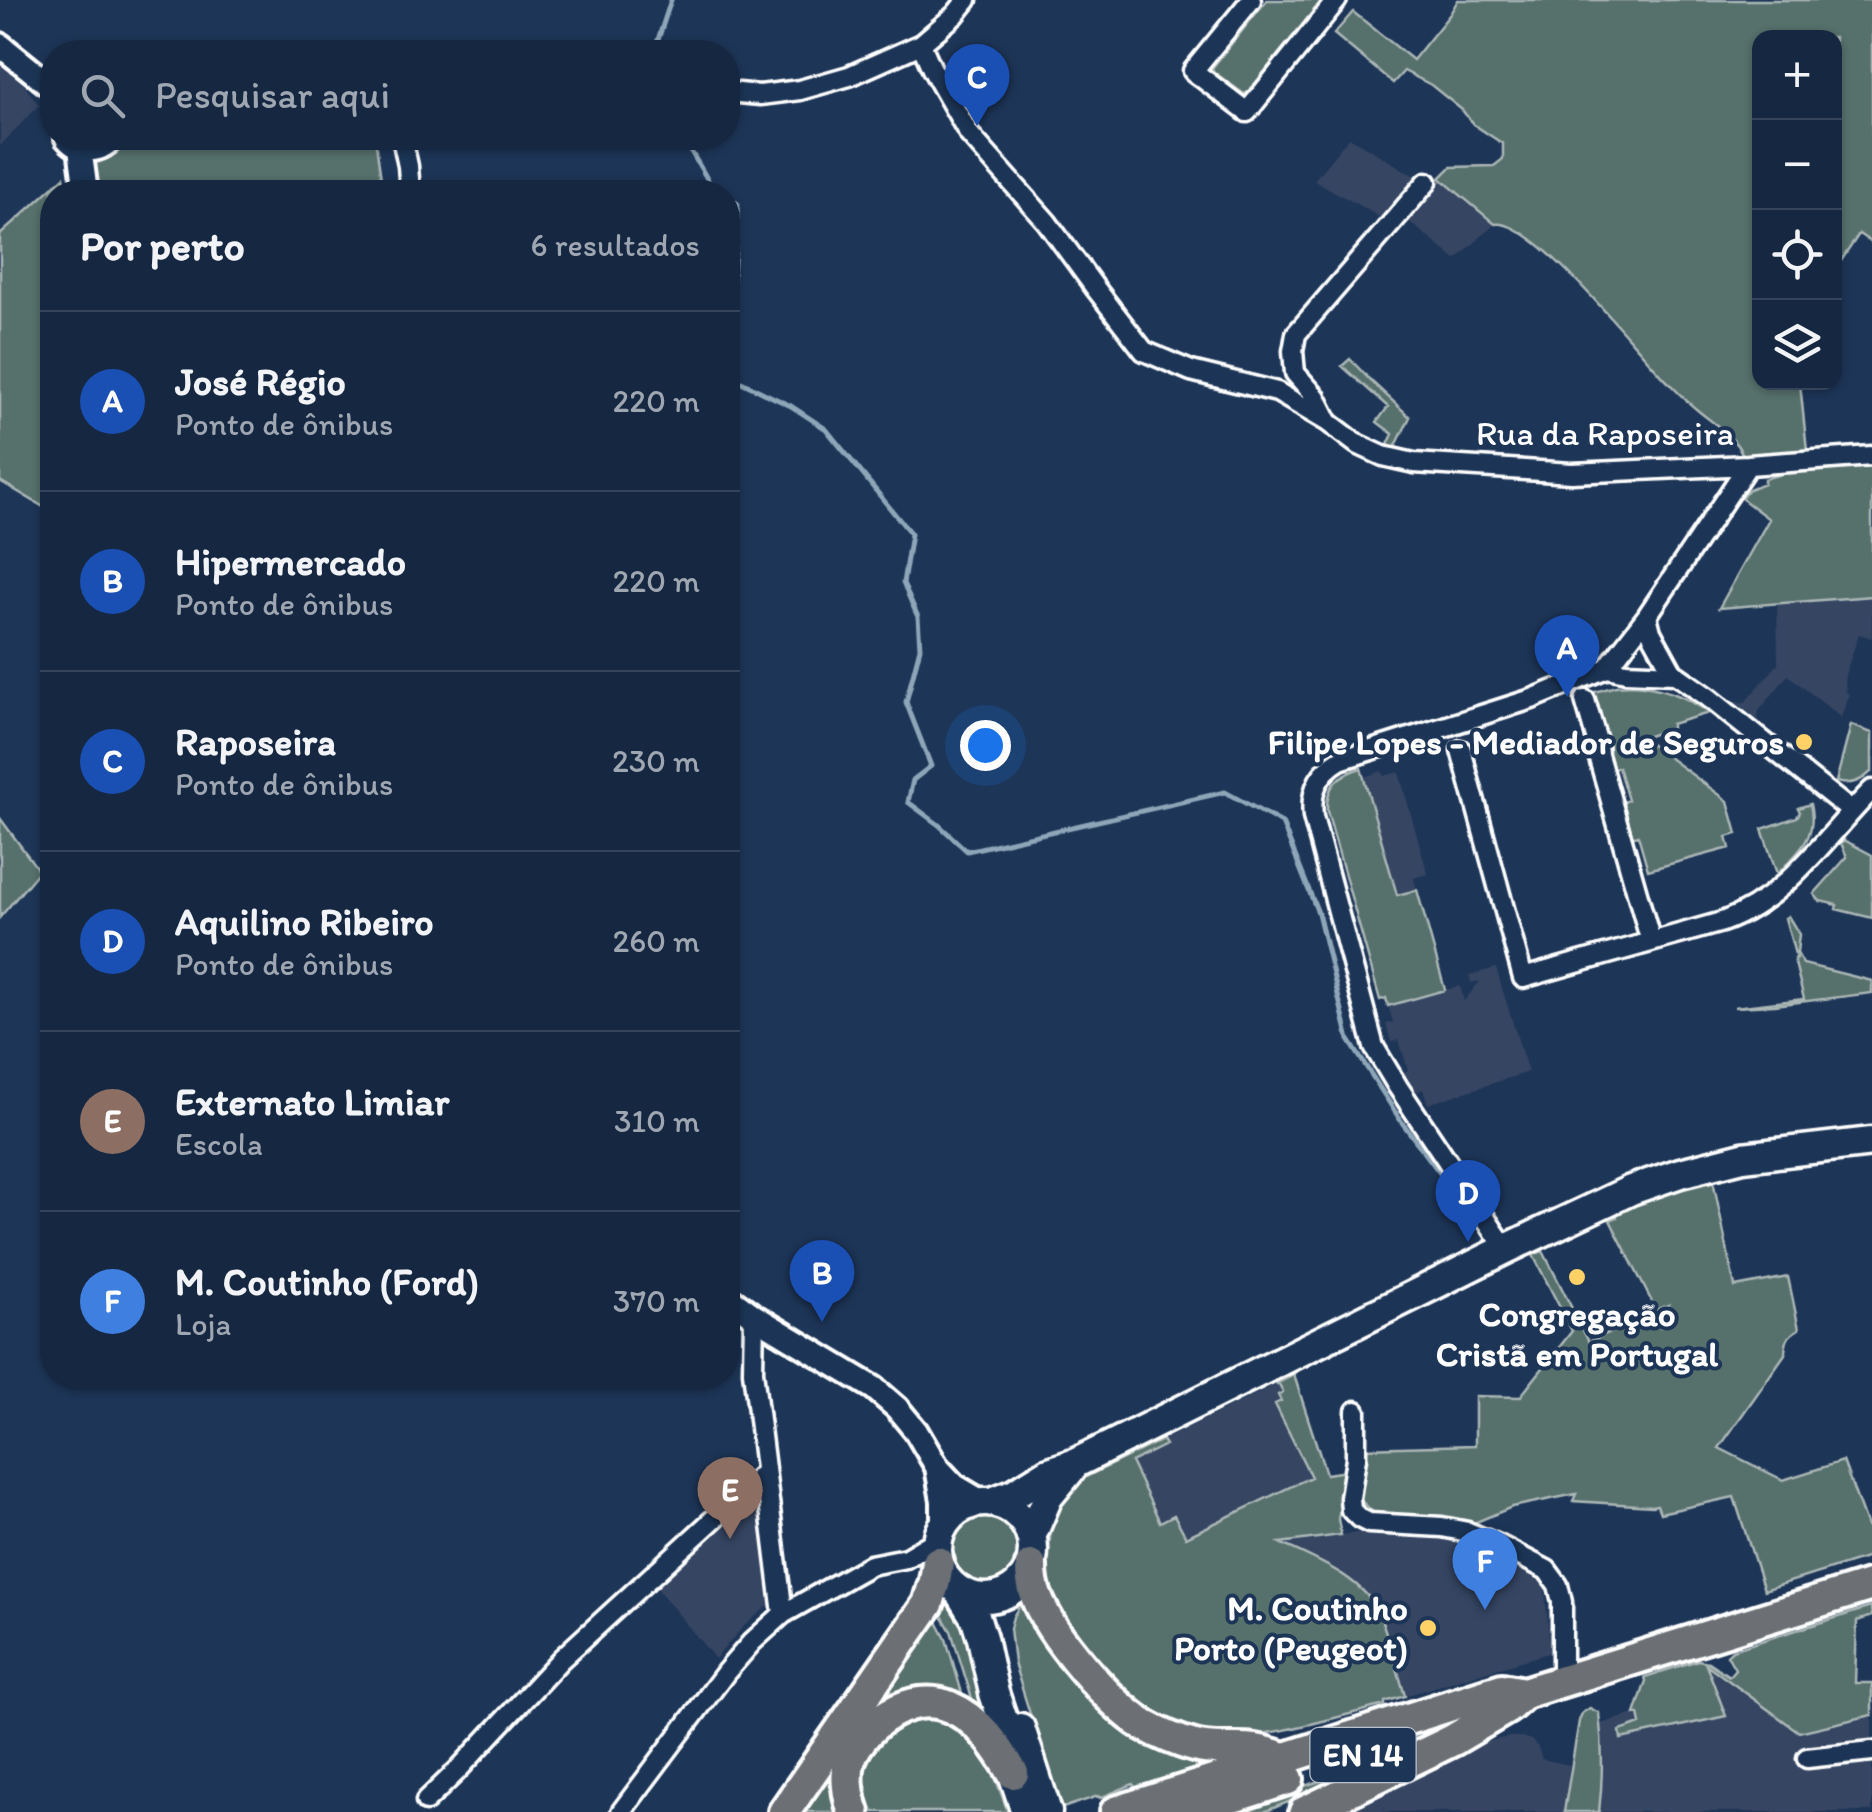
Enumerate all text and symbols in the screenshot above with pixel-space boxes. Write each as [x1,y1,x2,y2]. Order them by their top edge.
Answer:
map controls [1752,30,1842,390]
button: + [1752,30,1842,120]
search box [40,40,740,150]
pin: C [944,44,1010,126]
icon: search [75,68,130,123]
text: Pesquisar aqui [155,72,390,118]
button: − [1752,120,1842,210]
button: locate [1752,210,1842,300]
text: Por perto [80,220,245,271]
text: 6 resultados [531,226,700,264]
button: layers [1752,300,1842,390]
text: José Régio [175,359,346,405]
text: A [102,382,123,420]
text: 220 m [613,382,700,420]
text: Ponto de ônibus [175,405,393,443]
street label: Rua da Raposeira [1476,412,1734,454]
text: Hipermercado [175,539,406,585]
text: B [102,562,123,600]
text: 220 m [613,562,700,600]
text: Ponto de ônibus [175,585,393,623]
pin: A [1534,614,1600,697]
text: Raposeira [175,719,336,765]
your location [960,720,1011,771]
place label: Filipe Lopes - Mediador de Seguros [1268,721,1784,763]
marker: Filipe Lopes - Mediador de Seguros [1793,731,1815,753]
text: C [102,742,123,780]
text: 230 m [612,742,700,780]
text: Ponto de ônibus [175,765,393,803]
text: Aquilino Ribeiro [175,899,434,945]
text: D [102,922,123,960]
text: 260 m [612,922,700,960]
text: Ponto de ônibus [175,945,393,983]
text: Externato Limiar [175,1079,449,1125]
text: E [104,1102,121,1140]
text: 310 m [614,1102,700,1140]
text: Escola [175,1125,263,1163]
pin: D [1436,1160,1500,1242]
pin: B [790,1240,854,1322]
text: M. Coutinho (Ford) [175,1259,479,1305]
marker: Congregação Cristã em Portugal [1566,1266,1588,1288]
text: F [104,1282,121,1320]
text: 370 m [613,1282,700,1320]
place label: Congregação Cristã em Portugal [1436,1293,1718,1375]
text: Loja [175,1305,231,1343]
pin: E [698,1456,762,1539]
pin: F [1452,1528,1518,1610]
place label: M. Coutinho Porto (Peugeot) [1174,1587,1408,1669]
marker: M. Coutinho Porto (Peugeot) [1417,1617,1439,1639]
road number: EN 14 [1310,1728,1416,1782]

